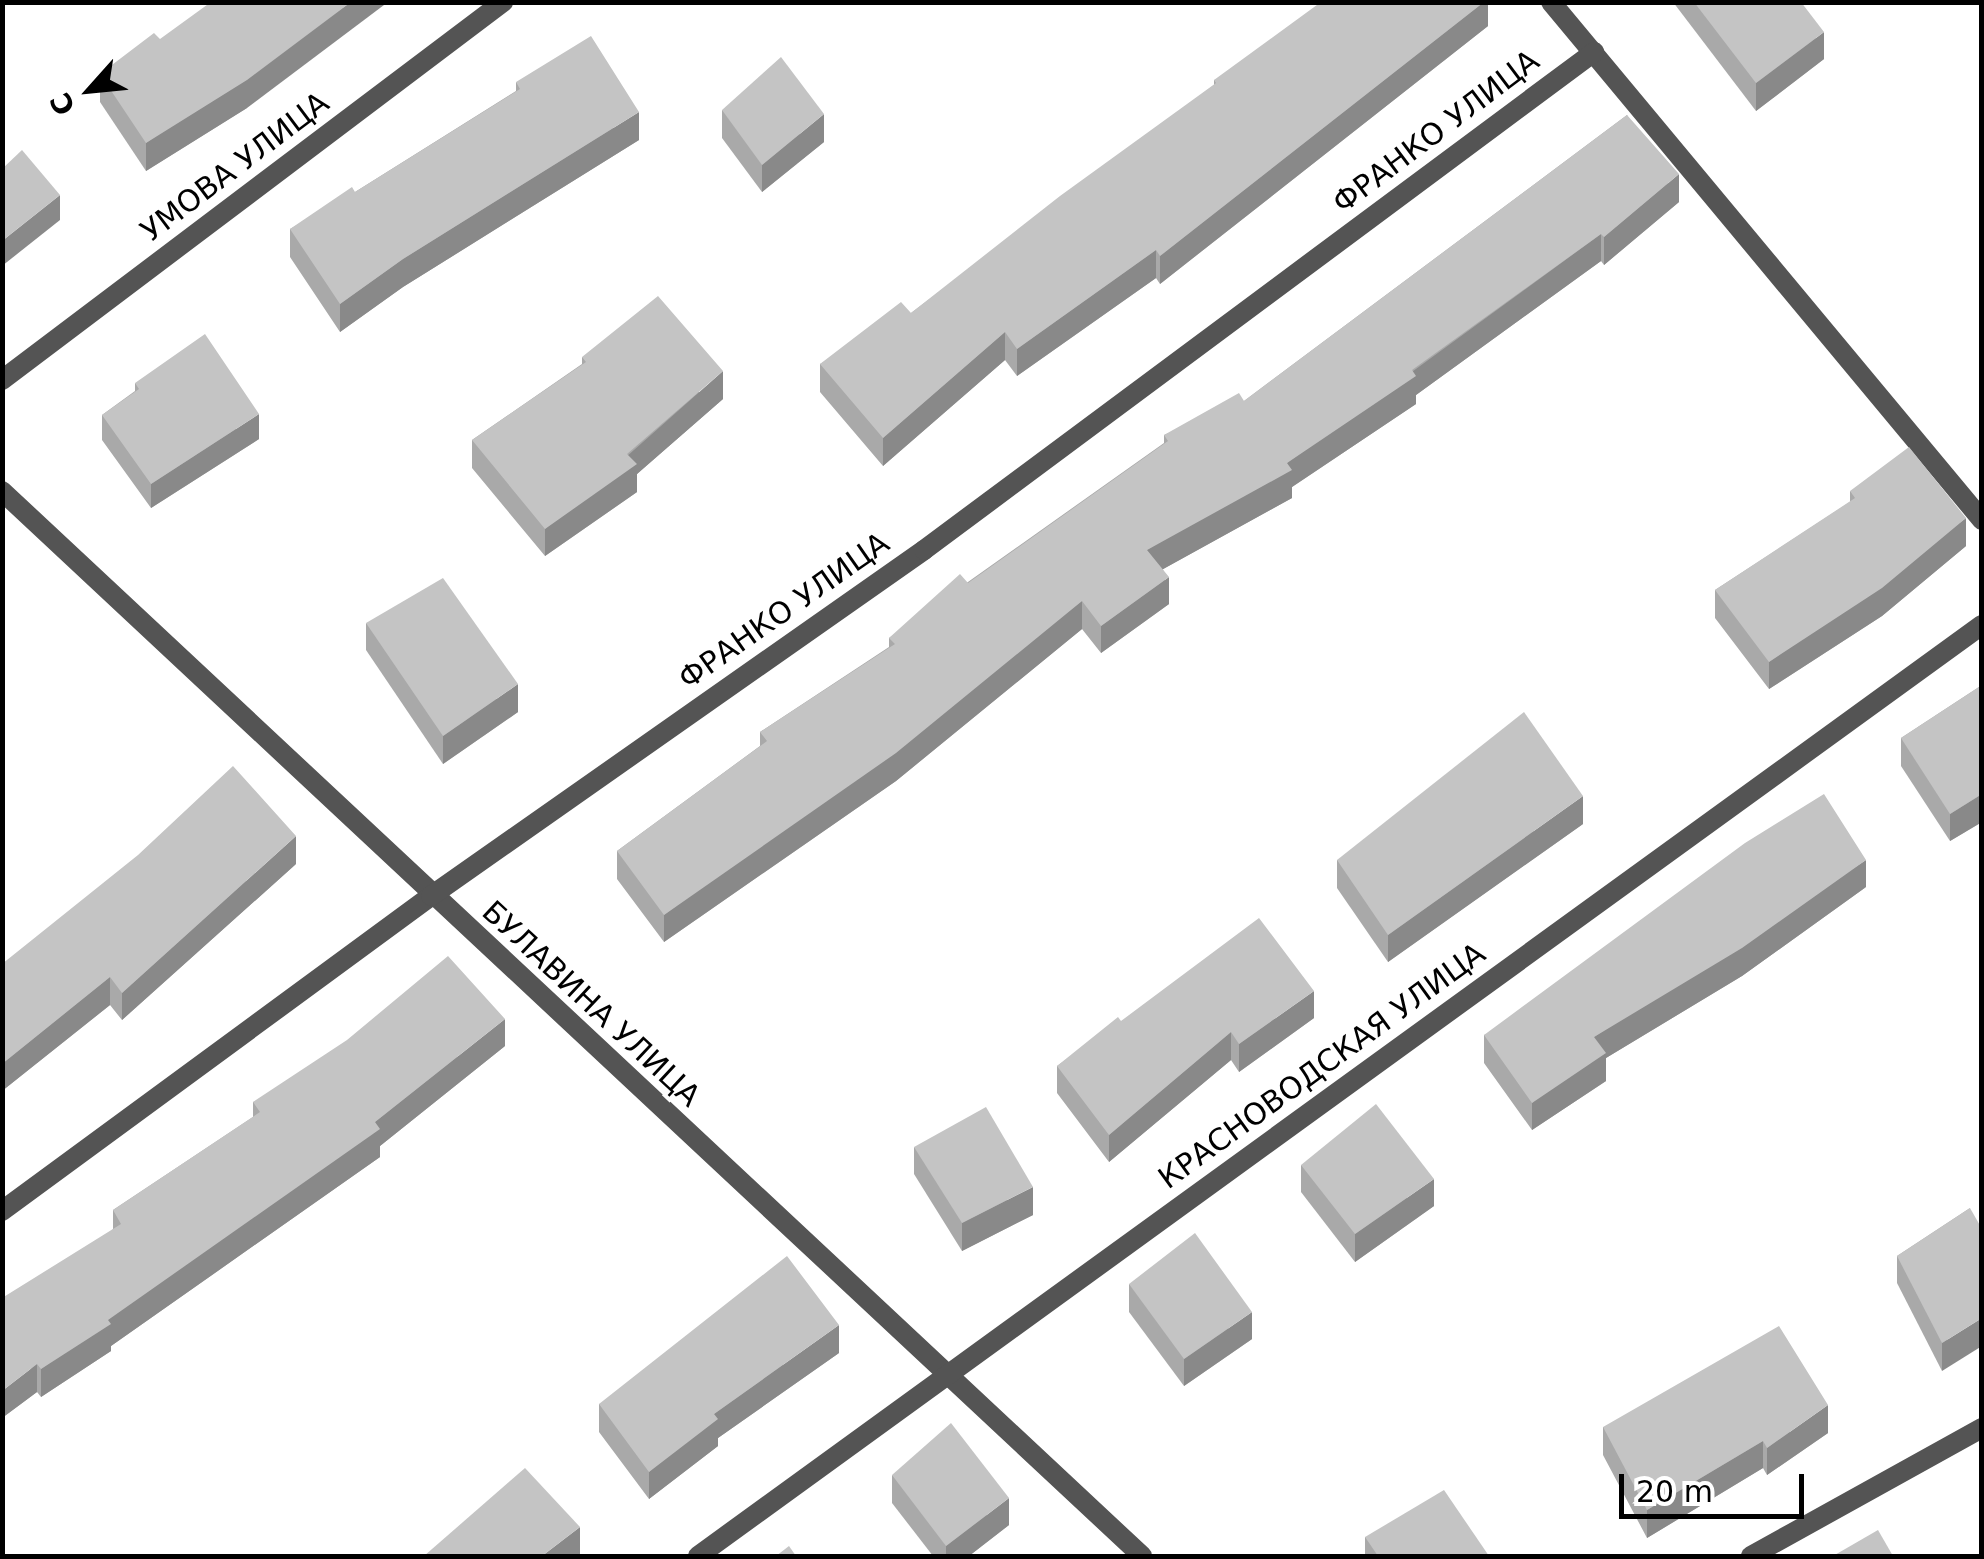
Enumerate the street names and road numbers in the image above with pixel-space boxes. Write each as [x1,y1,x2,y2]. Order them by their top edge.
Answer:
street label: ФРАНКО УЛИЦА [1326,43,1546,221]
street label: УМОВА УЛИЦА [134,85,336,249]
street label: ФРАНКО УЛИЦА [672,525,896,697]
street label: БУЛАВИНА УЛИЦА [475,894,707,1114]
street label: КРАСНОВОДСКАЯ УЛИЦА [1152,935,1492,1197]

